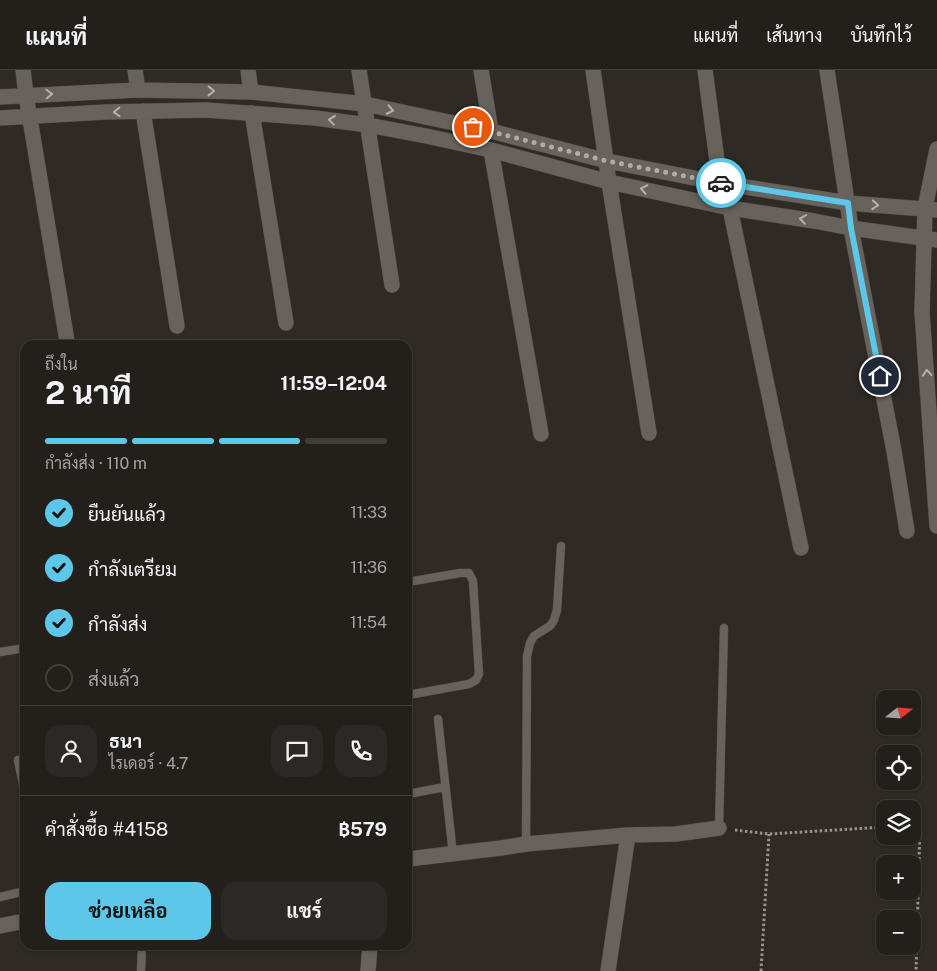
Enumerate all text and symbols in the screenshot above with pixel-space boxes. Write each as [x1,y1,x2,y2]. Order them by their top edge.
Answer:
text: แผนที่ [25,22,87,50]
text: แผนที่ [693,25,738,46]
text: เส้นทาง [766,25,822,46]
text: บันทึกไว้ [850,25,912,46]
one-way arrow [208,86,215,96]
one-way arrow [45,89,53,99]
one-way arrow [385,104,394,114]
one-way arrow [113,106,121,117]
pin [452,106,494,148]
icon: bag [459,113,487,141]
one-way arrow [327,115,335,126]
courier [696,158,746,208]
icon: car [707,169,735,197]
one-way arrow [639,184,648,195]
one-way arrow [871,200,879,211]
one-way arrow [799,214,807,225]
text: ถึงใน [45,355,78,374]
pin [859,355,901,397]
icon: home [866,362,894,390]
one-way arrow [921,369,932,377]
text: 11:59–12:04 [280,372,387,394]
text: 2 นาที [45,374,131,411]
text: กำลังส่ง · 110 m [45,454,147,473]
icon: check [45,499,73,527]
text: ยืนยันแล้ว [88,503,166,525]
text: 11:33 [350,503,387,522]
icon: check [45,554,73,582]
text: กำลังเตรียม [88,558,177,580]
text: 11:36 [350,558,387,577]
icon: check [45,609,73,637]
text: กำลังส่ง [88,613,147,635]
text: 11:54 [350,613,387,632]
text: ส่งแล้ว [88,668,139,690]
north arrow [876,690,921,735]
map controls [876,690,921,955]
button: person [45,725,97,777]
button: chat [271,725,323,777]
button: phone [335,725,387,777]
text: ธนา [109,730,142,752]
button: locate [876,745,921,790]
text: ไรเดอร์ · 4.7 [109,754,188,773]
button: layers [876,800,921,845]
text: คำสั่งซื้อ #4158 [45,818,168,840]
text: ฿579 [338,818,387,840]
button: + [876,855,921,900]
button: ช่วยเหลือ [45,882,211,940]
button: แชร์ [221,882,387,940]
button: − [876,910,921,955]

